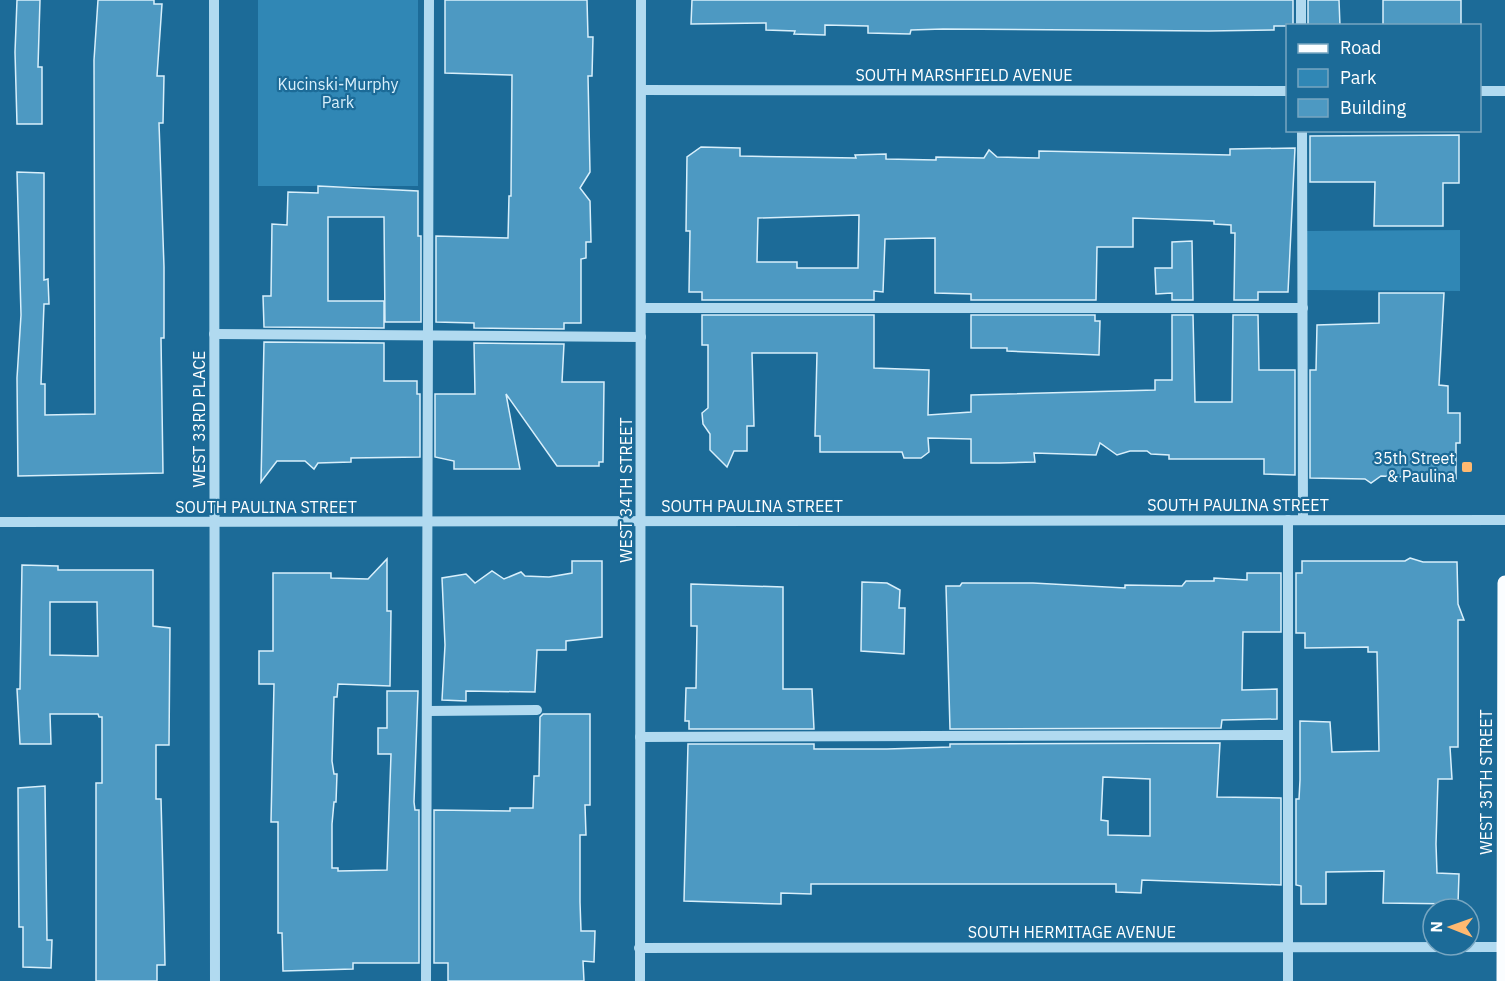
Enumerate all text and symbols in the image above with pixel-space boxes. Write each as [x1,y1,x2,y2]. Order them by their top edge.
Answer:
legend [1286,24,1481,132]
text: Road [1340,36,1381,59]
street label: SOUTH MARSHFIELD AVENUE [855,65,1073,85]
text: Park [1340,66,1377,89]
park label: Kucinski-Murphy Park [278,74,399,112]
text: Building [1340,96,1407,119]
street label: WEST 33RD PLACE [189,351,209,487]
street label: WEST 34TH STREET [616,417,636,563]
place label: 35th Street & Paulina [1373,448,1455,486]
marker: 35th Street & Paulina [1460,460,1474,474]
street label: SOUTH PAULINA STREET [1147,495,1329,515]
street label: SOUTH PAULINA STREET [661,496,843,516]
street label: SOUTH PAULINA STREET [175,497,357,517]
street label: WEST 35TH STREET [1476,709,1496,855]
north arrow [1421,897,1481,957]
text: N [1426,921,1446,933]
street label: SOUTH HERMITAGE AVENUE [968,922,1176,942]

